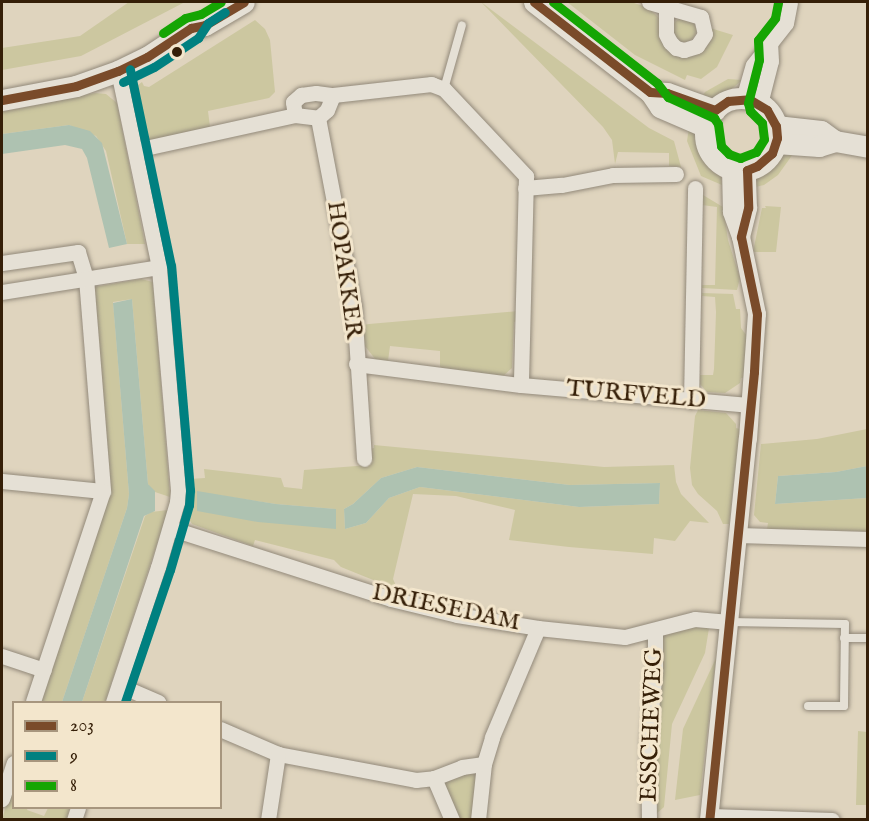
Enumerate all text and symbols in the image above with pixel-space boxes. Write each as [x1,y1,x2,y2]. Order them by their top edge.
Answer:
unlabelled marker [171,46,183,58]
street label: HOPAKKER [320,199,368,341]
street label: TURFVELD [565,375,707,415]
street label: DRIESEDAM [369,578,523,638]
street label: ESSCHEWEG [635,648,669,802]
legend [12,701,222,809]
text: 203 [70,715,94,738]
text: 9 [70,745,78,768]
text: 8 [70,775,77,798]

